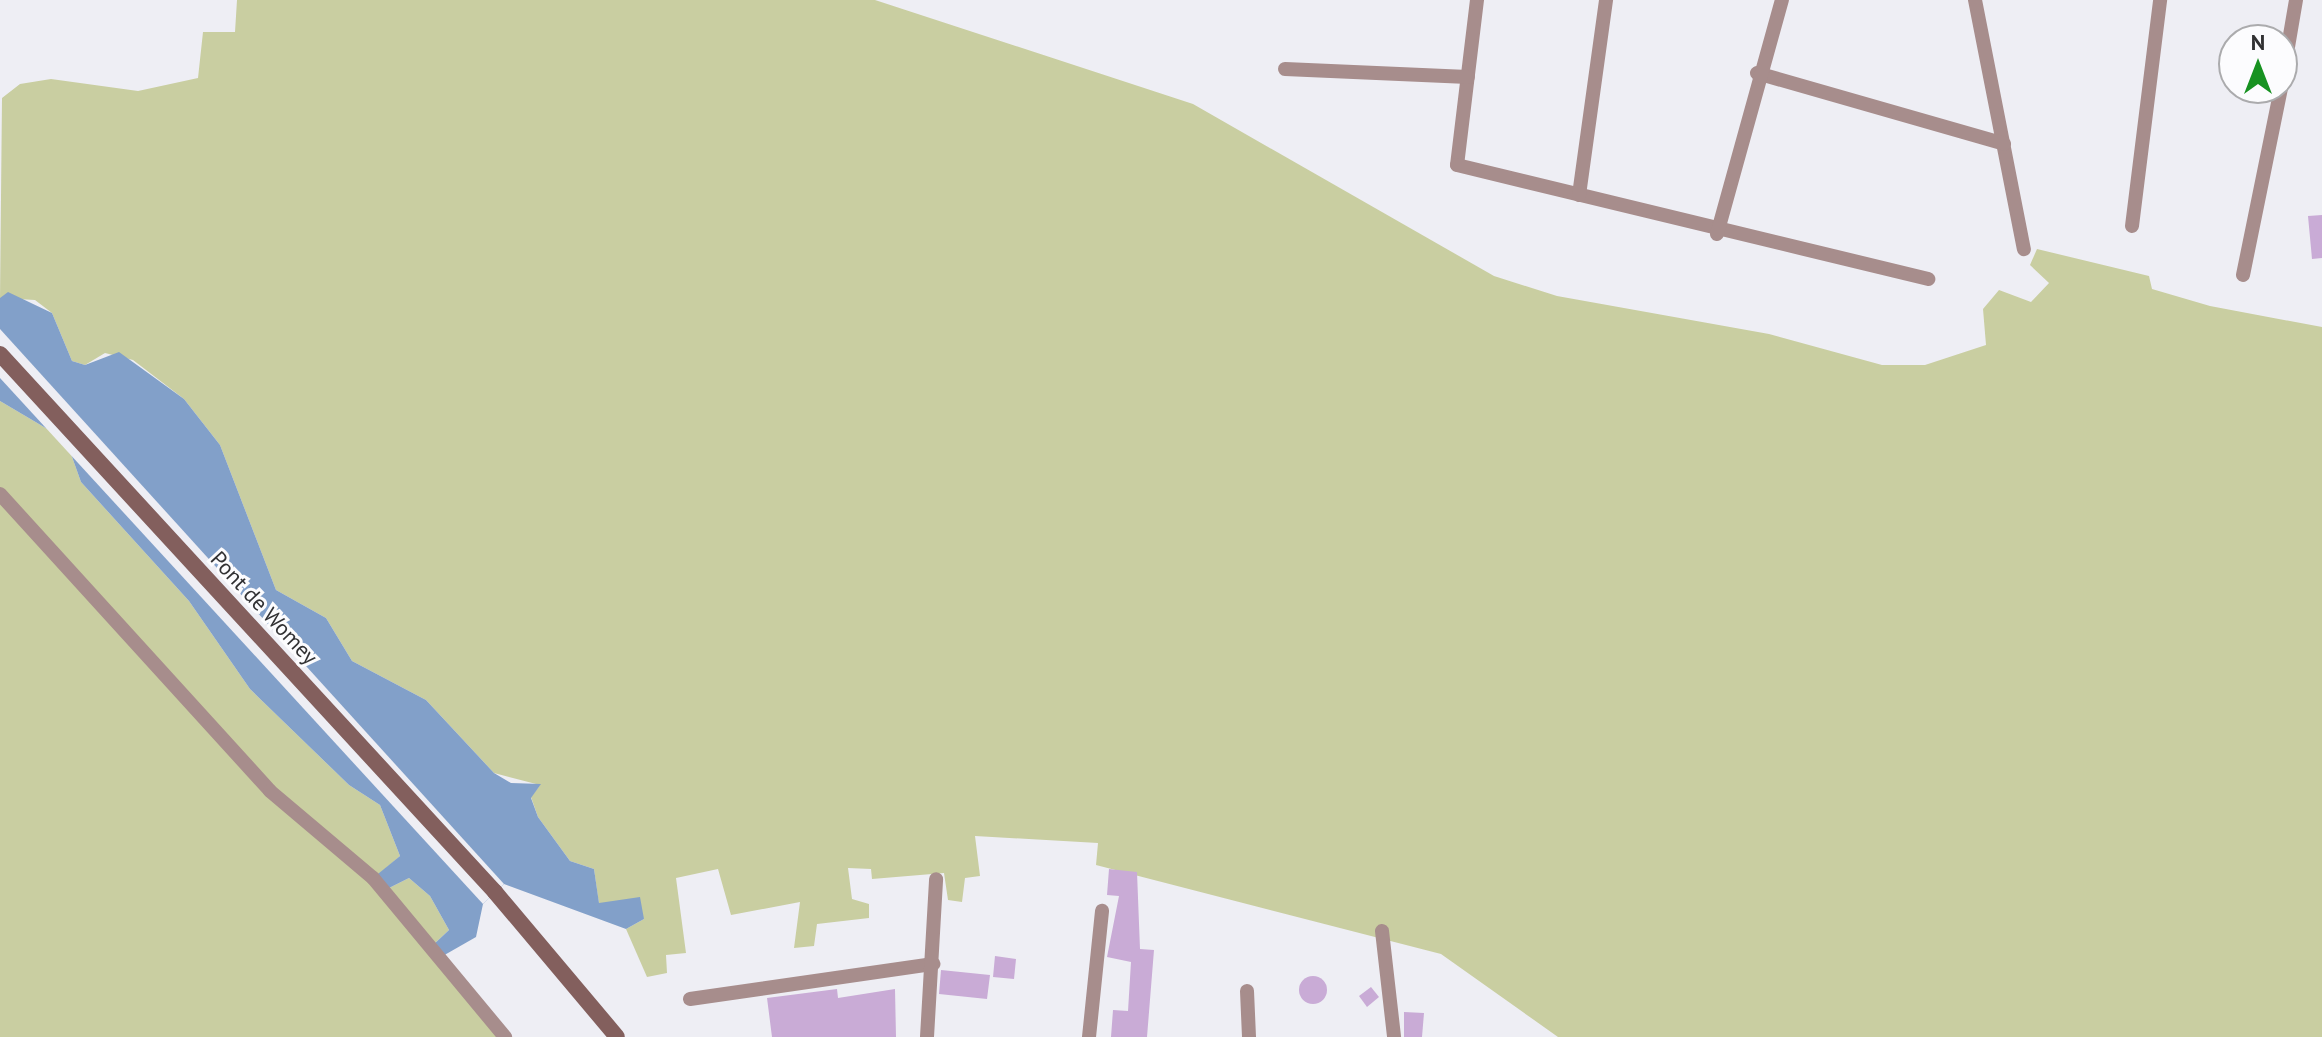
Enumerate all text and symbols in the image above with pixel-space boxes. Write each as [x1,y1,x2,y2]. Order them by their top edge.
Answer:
north arrow [2218,24,2298,104]
text: N [2251,28,2265,56]
street label: Pont de Womey [205,546,323,670]

